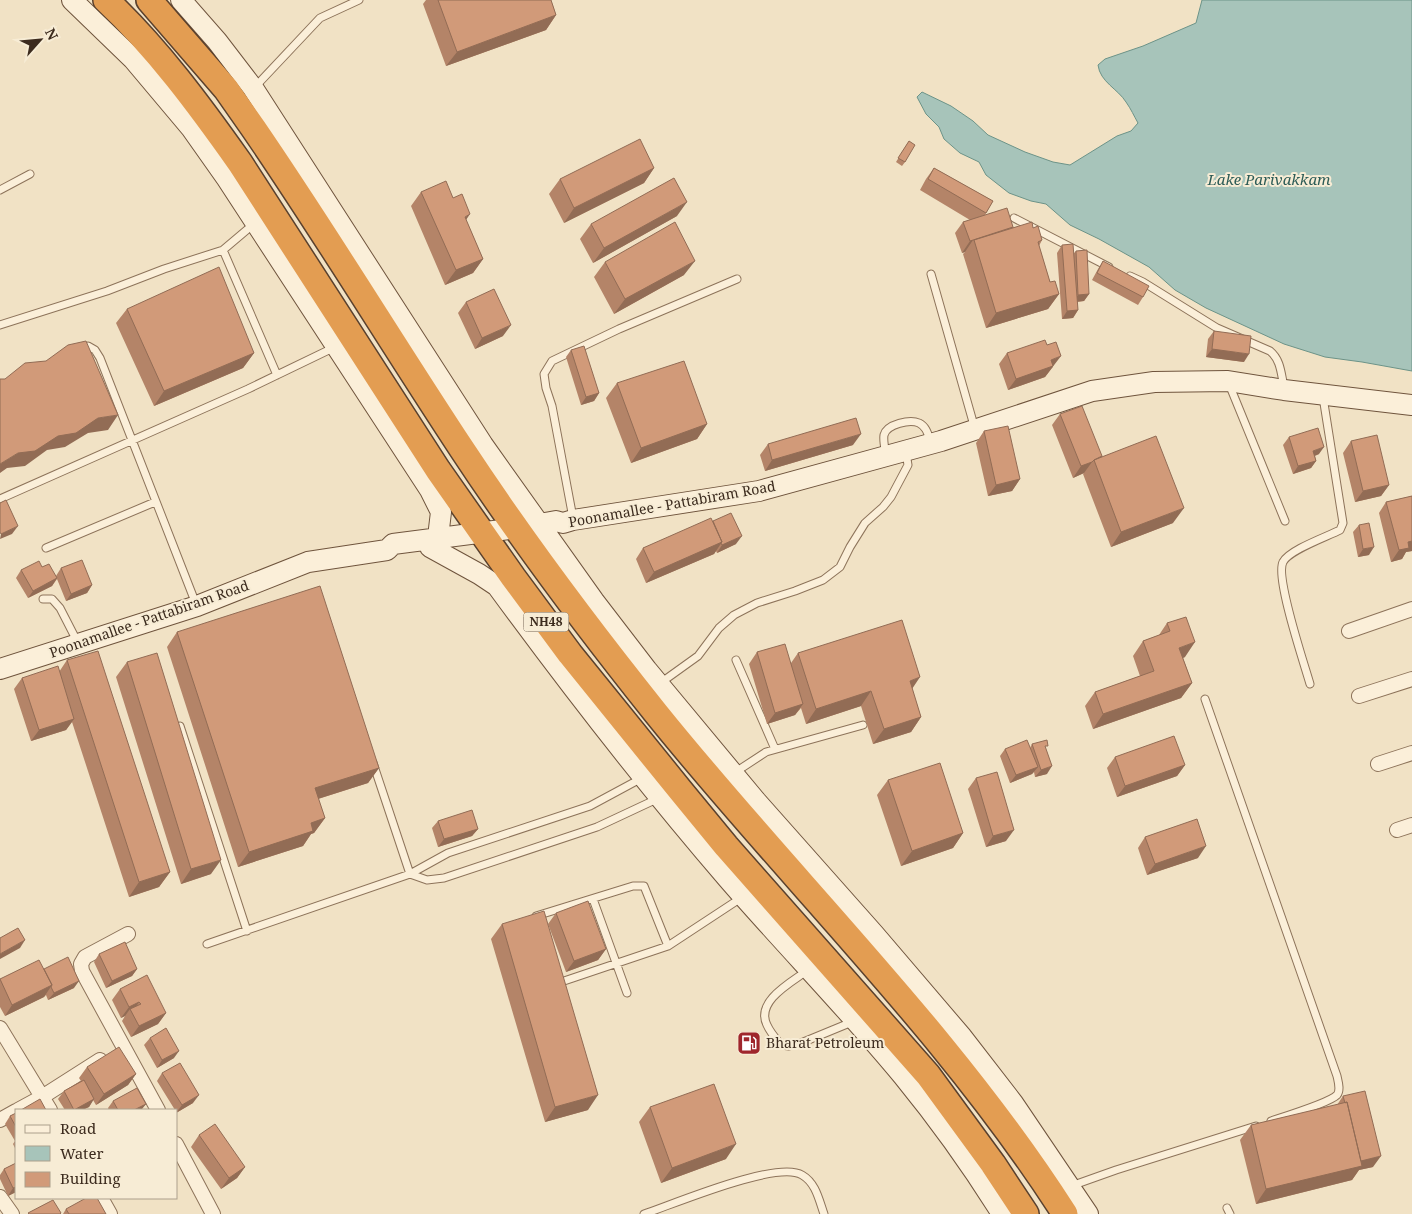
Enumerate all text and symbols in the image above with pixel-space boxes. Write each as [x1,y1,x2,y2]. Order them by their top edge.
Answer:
north arrow [15,15,65,65]
text: N [41,25,63,43]
water label: Lake Parivakkam [1206,169,1331,189]
street label: Poonamallee - Pattabiram Road [567,476,777,531]
street label: Poonamallee - Pattabiram Road [47,575,252,662]
road number: NH48 [524,612,568,632]
fuel station icon: Bharat Petroleum [736,1030,762,1056]
place label: Bharat Petroleum [766,1033,884,1052]
legend [15,1109,178,1199]
text: Road [60,1118,96,1138]
text: Water [60,1143,103,1163]
text: Building [60,1168,121,1188]

